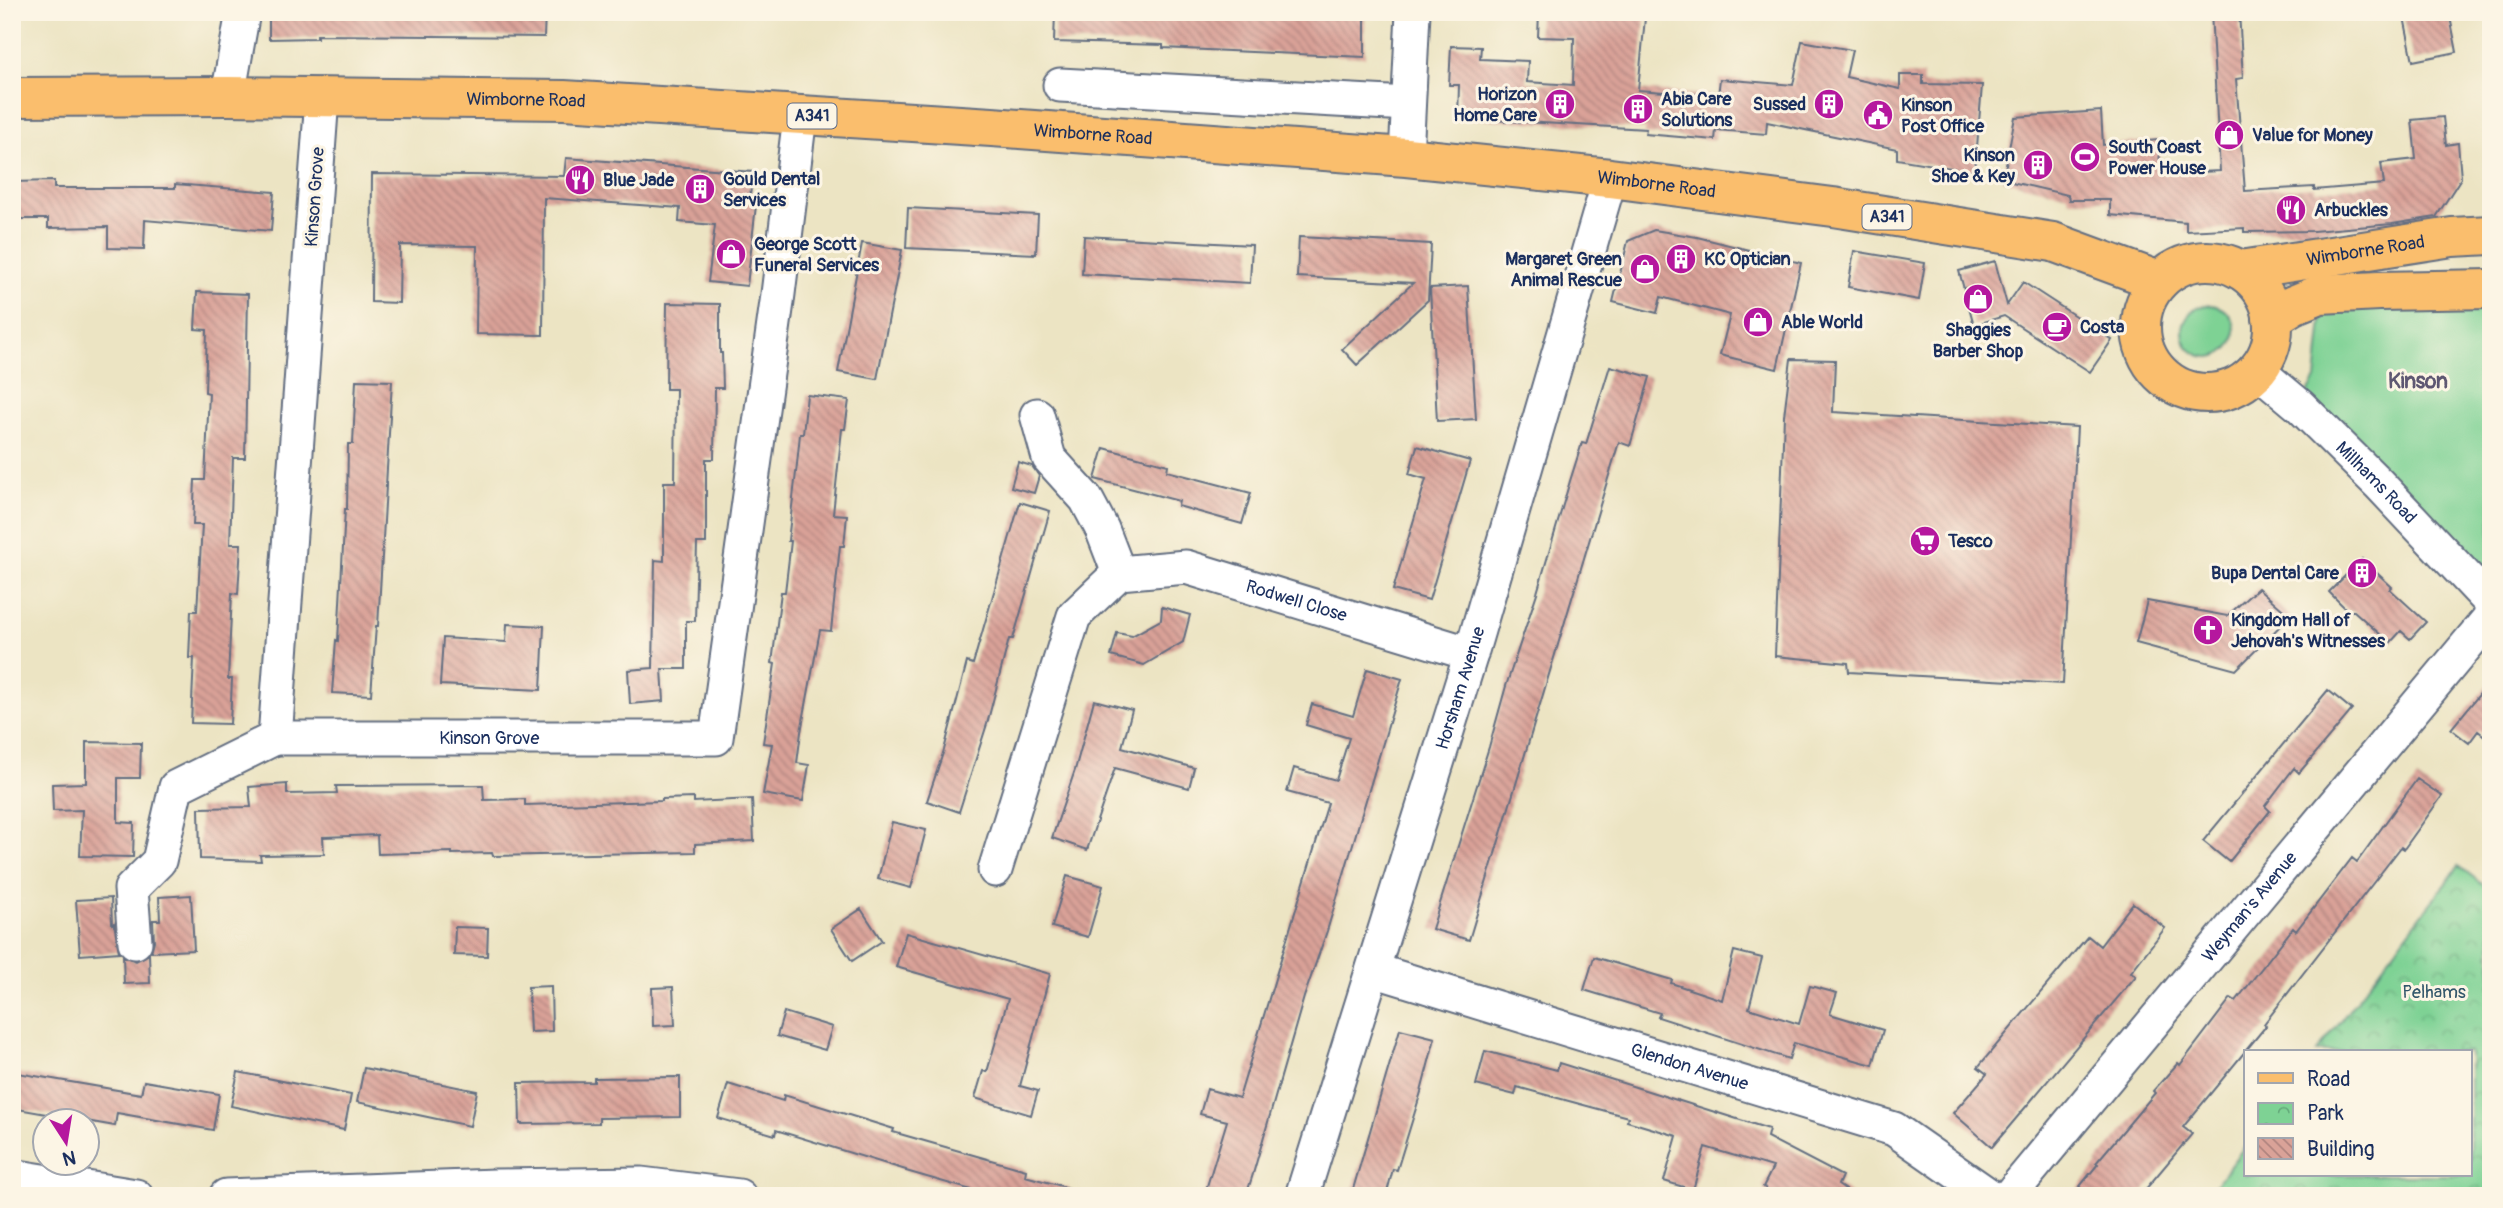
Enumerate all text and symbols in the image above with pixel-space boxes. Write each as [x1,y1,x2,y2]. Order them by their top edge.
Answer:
place label: Horizon Home Care [1453,83,1538,127]
street label: Wimborne Road [466,87,586,113]
building icon: Horizon Home Care [1543,87,1577,121]
building icon: Sussed [1812,87,1846,121]
place label: Abia Care Solutions [1661,88,1733,132]
building icon: Abia Care Solutions [1621,92,1655,126]
place label: Sussed [1753,93,1806,116]
place label: Kinson Post Office [1901,94,1985,138]
public building icon: Kinson Post Office [1861,98,1895,132]
road number: A341 [788,104,836,128]
shop icon: Value for Money [2212,118,2246,152]
street label: Wimborne Road [1032,119,1153,150]
place label: Value for Money [2252,124,2373,147]
place label: South Coast Power House [2108,136,2207,180]
sports icon: South Coast Power House [2068,140,2102,174]
place label: Kinson Shoe & Key [1931,144,2015,188]
street label: Kinson Grove [300,146,330,248]
building icon: Kinson Shoe & Key [2021,148,2055,182]
restaurant icon: Blue Jade [563,163,597,197]
street label: Wimborne Road [1596,165,1717,203]
place label: Gould Dental Services [723,168,820,212]
place label: Blue Jade [603,169,675,192]
building icon: Gould Dental Services [683,172,717,206]
restaurant icon: Arbuckles [2274,193,2308,227]
place label: Arbuckles [2314,199,2389,222]
road number: A341 [1862,204,1912,230]
street label: Wimborne Road [2305,230,2426,271]
place label: George Scott Funeral Services [754,233,880,277]
shop icon: George Scott Funeral Services [714,237,748,271]
building icon: KC Optician [1664,242,1698,276]
place label: Margaret Green Animal Rescue [1505,248,1623,292]
place label: KC Optician [1704,248,1791,271]
shop icon: Margaret Green Animal Rescue [1628,252,1662,286]
shop icon: Shaggies Barber Shop [1961,282,1995,316]
shop icon: Able World [1741,305,1775,339]
cafe icon: Costa [2040,310,2074,344]
place label: Able World [1781,311,1863,334]
place label: Costa [2080,316,2125,339]
place label: Shaggies Barber Shop [1933,319,2024,363]
district label: Kinson [2388,368,2448,395]
street label: Millhams Road [2331,436,2422,528]
supermarket icon: Tesco [1908,524,1942,558]
place label: Tesco [1947,530,1993,553]
building icon: Bupa Dental Care [2345,556,2379,590]
place label: Bupa Dental Care [2211,562,2340,585]
street label: Rodwell Close [1243,574,1350,627]
place label: Kingdom Hall of Jehovah's Witnesses [2231,609,2386,653]
church icon: Kingdom Hall of Jehovah's Witnesses [2191,613,2225,647]
street label: Horsham Avenue [1430,624,1490,752]
street label: Kinson Grove [439,727,539,750]
street label: Weyman's Avenue [2197,847,2302,967]
park label: Pelhams [2402,981,2466,1004]
street label: Glendon Avenue [1628,1038,1752,1095]
legend [2244,1050,2472,1176]
text: Road [2307,1066,2351,1093]
text: Park [2307,1100,2344,1127]
north arrow [32,1106,102,1176]
text: Building [2307,1136,2374,1163]
text: N [60,1145,78,1171]

